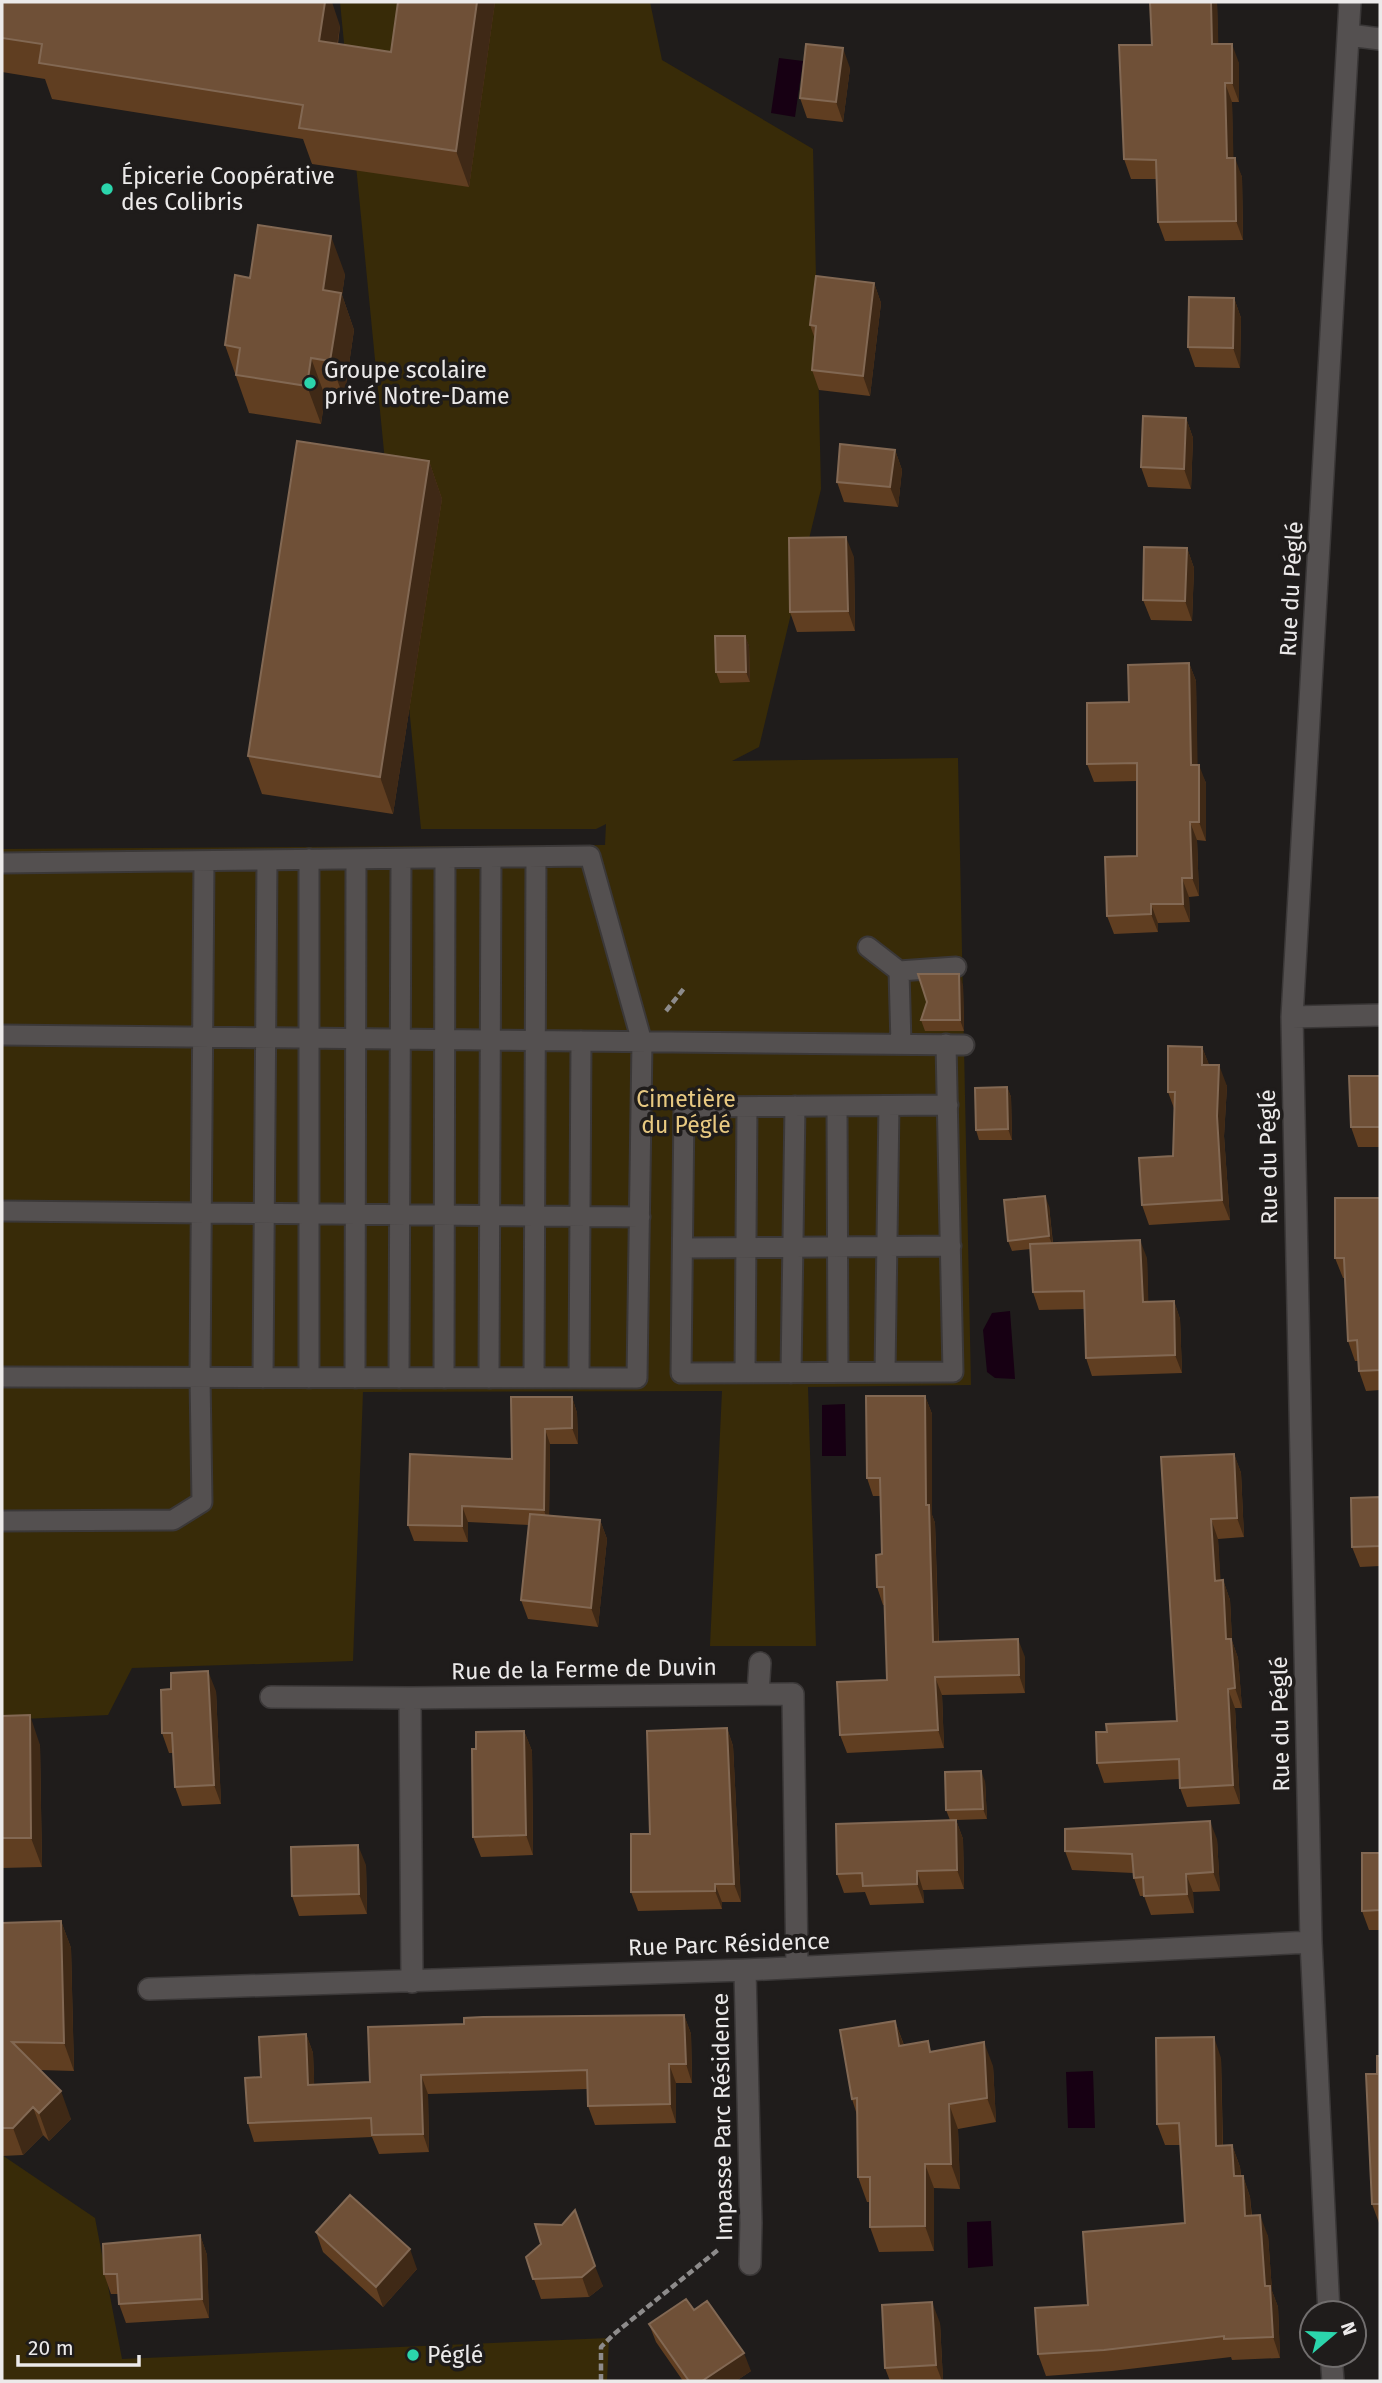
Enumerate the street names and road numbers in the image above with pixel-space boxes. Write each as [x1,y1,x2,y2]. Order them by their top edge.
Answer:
street label: Rue du Péglé [1273,521,1309,657]
street label: Rue du Péglé [1253,1089,1283,1225]
street label: Rue de la Ferme de Duvin [451,1653,717,1685]
street label: Rue du Péglé [1265,1656,1295,1792]
street label: Rue Parc Résidence [628,1926,830,1962]
street label: Impasse Parc Résidence [706,1993,738,2241]

